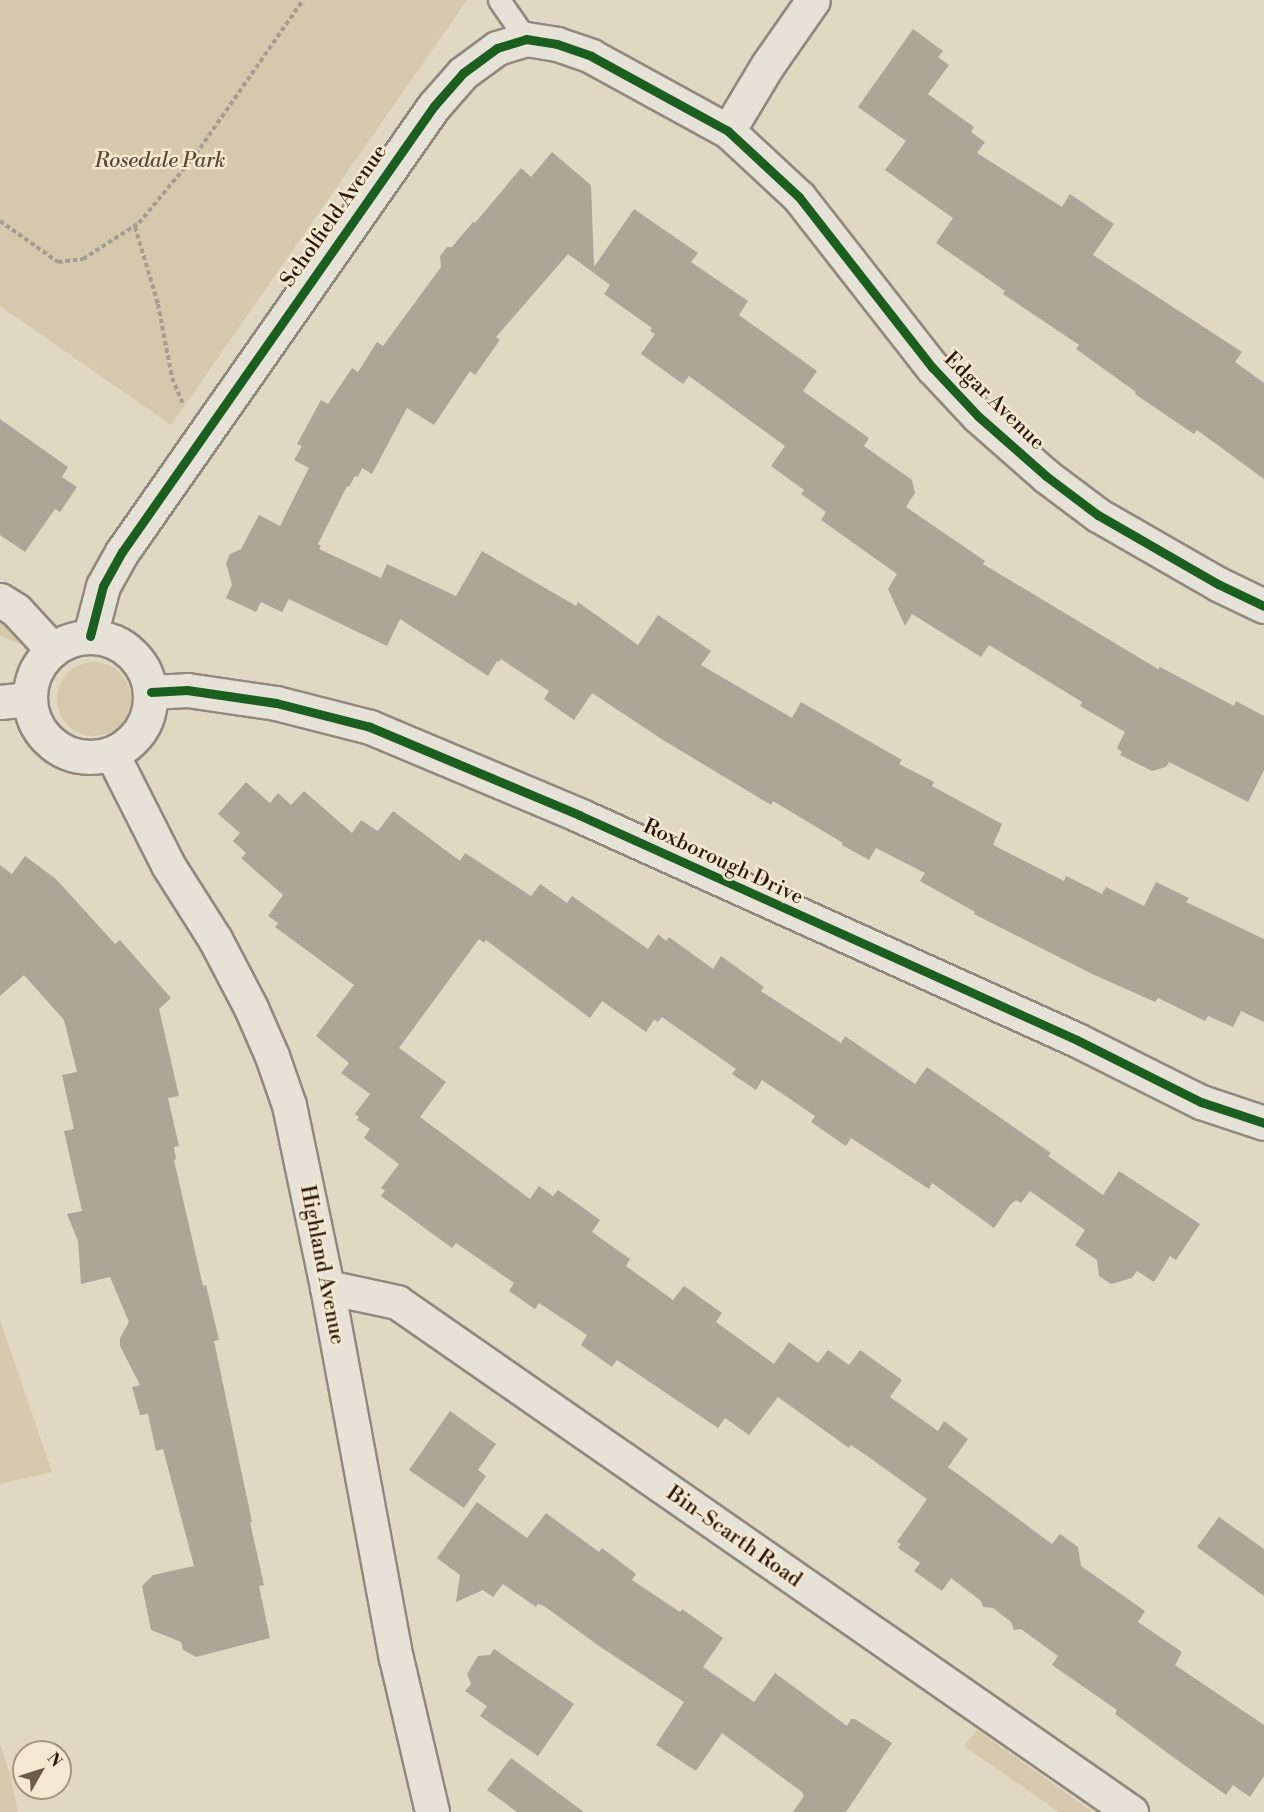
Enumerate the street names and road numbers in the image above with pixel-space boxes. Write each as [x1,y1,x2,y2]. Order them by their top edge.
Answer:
street label: Scholfield Avenue [275,140,393,292]
street label: Edgar Avenue [938,347,1050,455]
street label: Roxborough Drive [639,814,807,910]
street label: Highland Avenue [294,1183,350,1347]
street label: Bin-Scarth Road [662,1481,806,1593]

